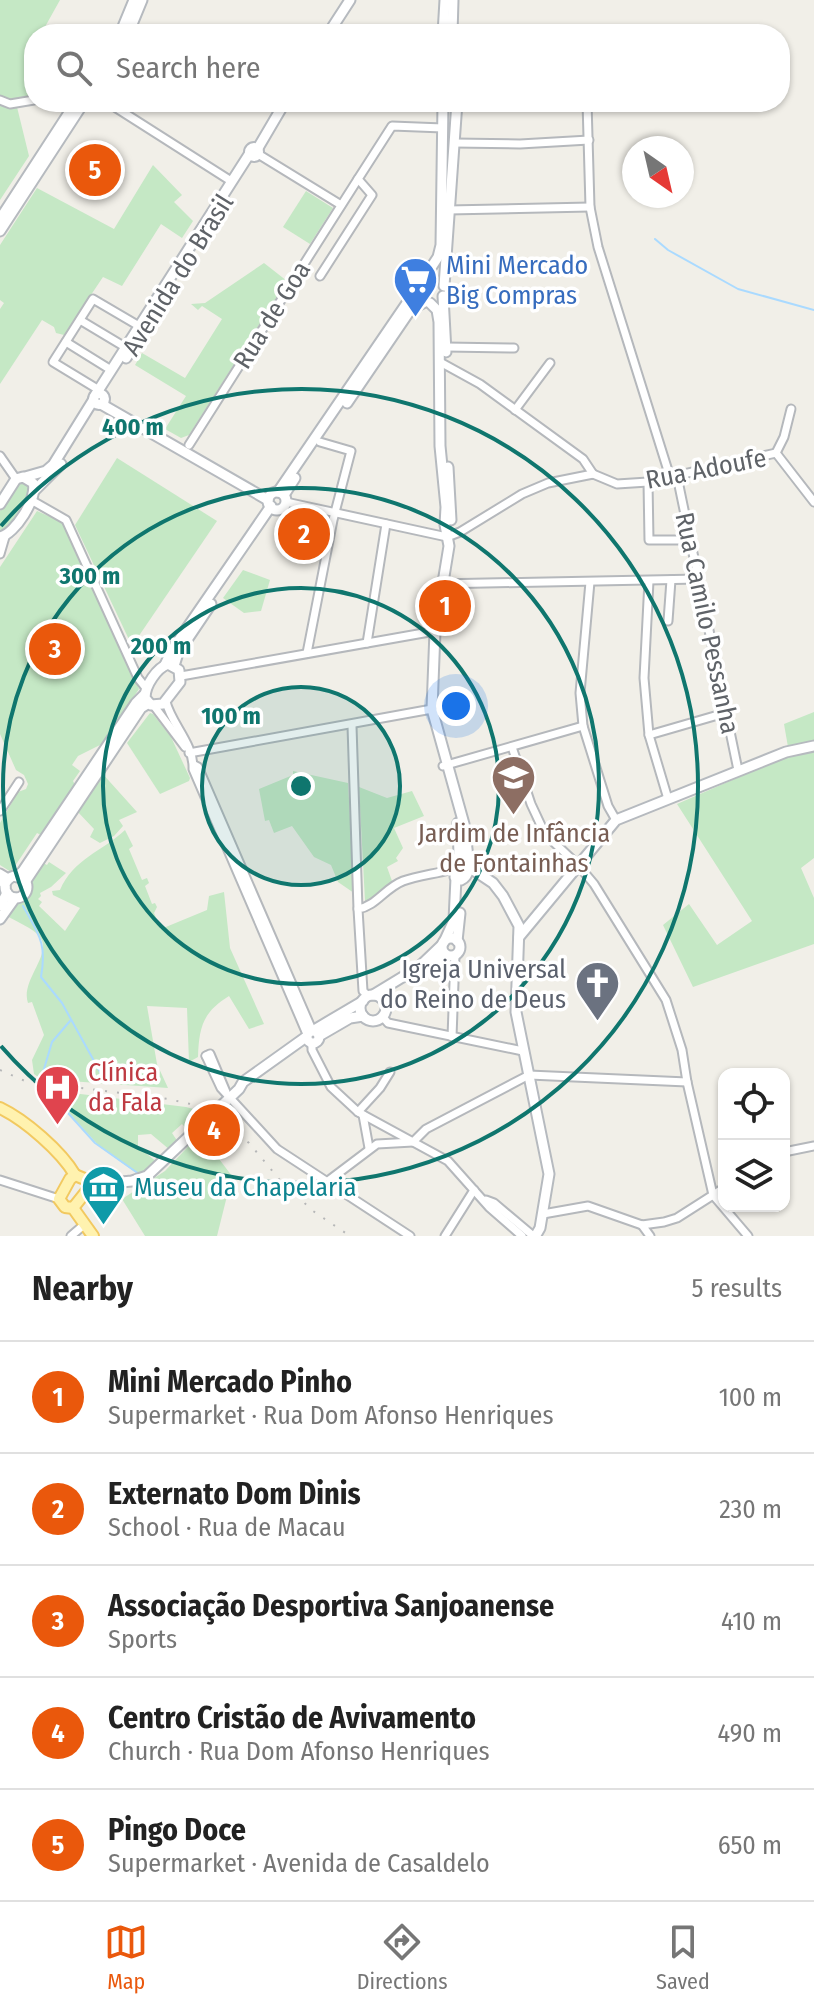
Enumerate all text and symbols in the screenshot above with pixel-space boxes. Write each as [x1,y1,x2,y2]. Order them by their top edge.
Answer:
search box [24,24,790,112]
icon: search [52,46,96,90]
text: Search here [116,50,261,86]
north arrow [622,136,694,208]
pin: 5 [69,140,121,200]
street label: Avenida do Brasil [116,189,240,361]
place label: Mini Mercado Big Compras [446,250,588,311]
street label: Rua de Goa [227,256,317,374]
supermarket icon: Mini Mercado Big Compras [391,256,439,319]
text: 400 m [102,413,164,441]
street label: Rua Adoufe [643,442,769,496]
pin: 2 [278,504,330,564]
street label: Rua Camilo Pessanha [668,509,746,737]
text: 300 m [59,562,120,590]
pin: 1 [419,576,471,636]
pin: 3 [29,619,81,679]
text: 200 m [130,632,191,660]
your location [436,686,476,726]
text: 100 m [201,702,261,730]
school or university icon: Jardim de Infância de Fontainhas [490,754,538,817]
centre of rings [287,772,315,800]
place label: Jardim de Infância de Fontainhas [418,818,610,879]
place label: Igreja Universal do Reino de Deus [380,954,566,1015]
church icon: Igreja Universal do Reino de Deus [573,960,621,1023]
place label: Clínica da Fala [88,1057,163,1118]
hospital icon: Clínica da Fala [33,1063,81,1126]
map controls [718,1068,790,1212]
button: locate [718,1068,790,1140]
pin: 4 [188,1100,240,1160]
button: layers [718,1140,790,1212]
museum icon: Museu da Chapelaria [79,1163,127,1226]
place label: Museu da Chapelaria [134,1172,356,1203]
text: Nearby [32,1268,133,1309]
text: 5 results [692,1273,782,1304]
text: Mini Mercado Pinho [108,1364,352,1400]
text: 1 [53,1382,64,1413]
text: 100 m [719,1382,782,1413]
text: Supermarket · Rua Dom Afonso Henriques [108,1400,554,1431]
text: Externato Dom Dinis [108,1476,361,1512]
text: 2 [52,1494,64,1525]
text: 230 m [719,1494,782,1525]
text: School · Rua de Macau [108,1512,346,1543]
text: Associação Desportiva Sanjoanense [108,1588,554,1624]
text: 3 [52,1606,64,1637]
text: 410 m [721,1606,782,1637]
text: Sports [108,1624,177,1655]
text: Centro Cristão de Avivamento [108,1700,476,1736]
text: 4 [51,1718,65,1749]
text: 490 m [718,1718,782,1749]
text: Church · Rua Dom Afonso Henriques [108,1736,490,1767]
text: Pingo Doce [108,1812,246,1848]
text: 5 [52,1830,64,1861]
text: 650 m [718,1830,782,1861]
text: Supermarket · Avenida de Casaldelo [108,1848,490,1879]
tab: Map [104,1920,148,1995]
tab: Directions [357,1920,448,1995]
tab: Saved [656,1920,710,1995]

